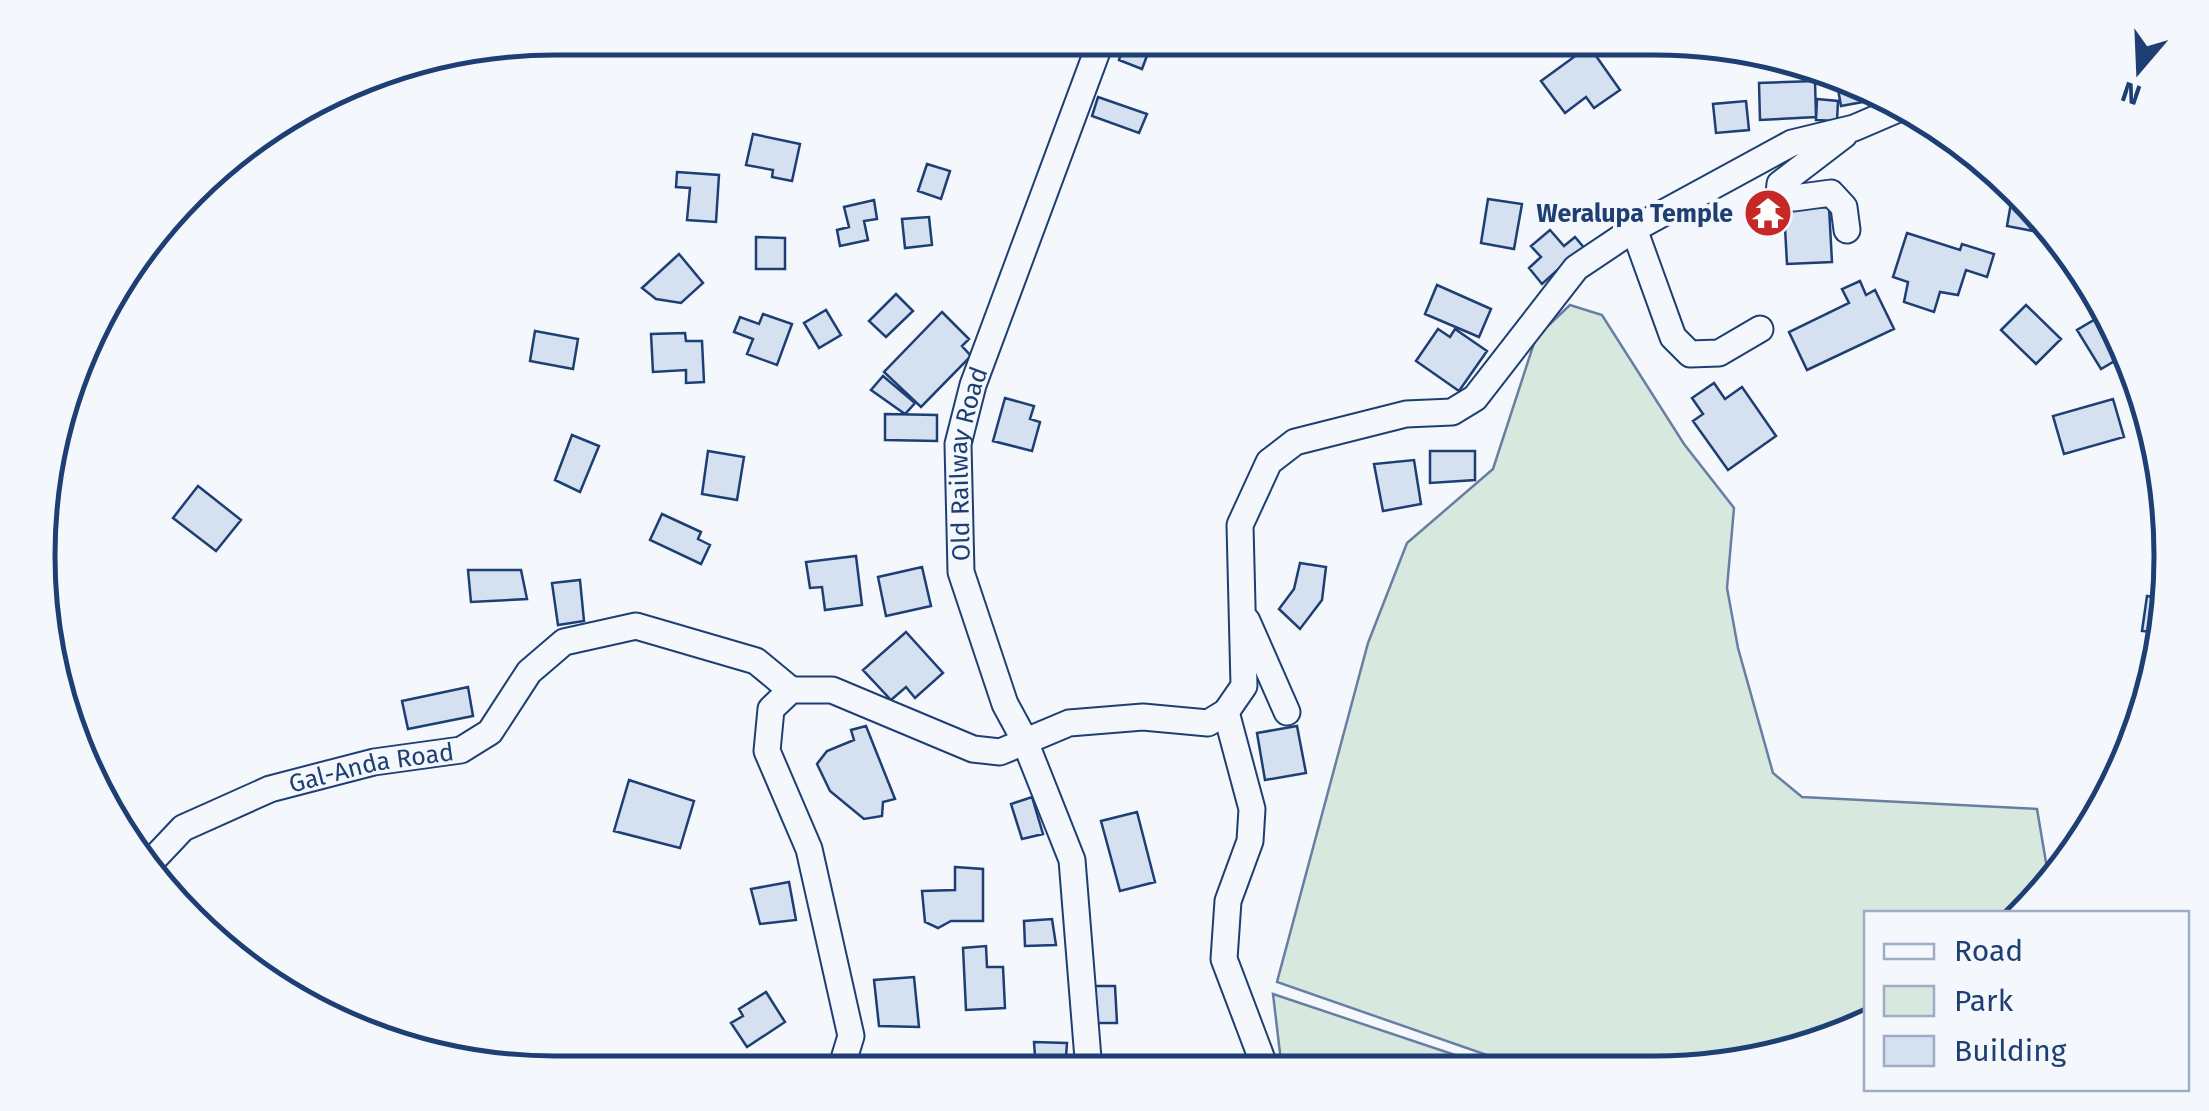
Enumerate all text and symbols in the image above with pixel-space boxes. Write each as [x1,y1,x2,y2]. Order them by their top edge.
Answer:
north arrow [2089,20,2189,120]
text: N [2117,75,2145,112]
temple icon: Weralupa Temple [1742,187,1794,239]
place label: Weralupa Temple [1537,199,1733,229]
street label: Old Railway Road [944,363,994,561]
street label: Gal-Anda Road [286,737,456,800]
legend [1864,911,2189,1091]
text: Road [1954,933,2023,969]
text: Park [1954,983,2014,1019]
text: Building [1954,1033,2067,1069]

